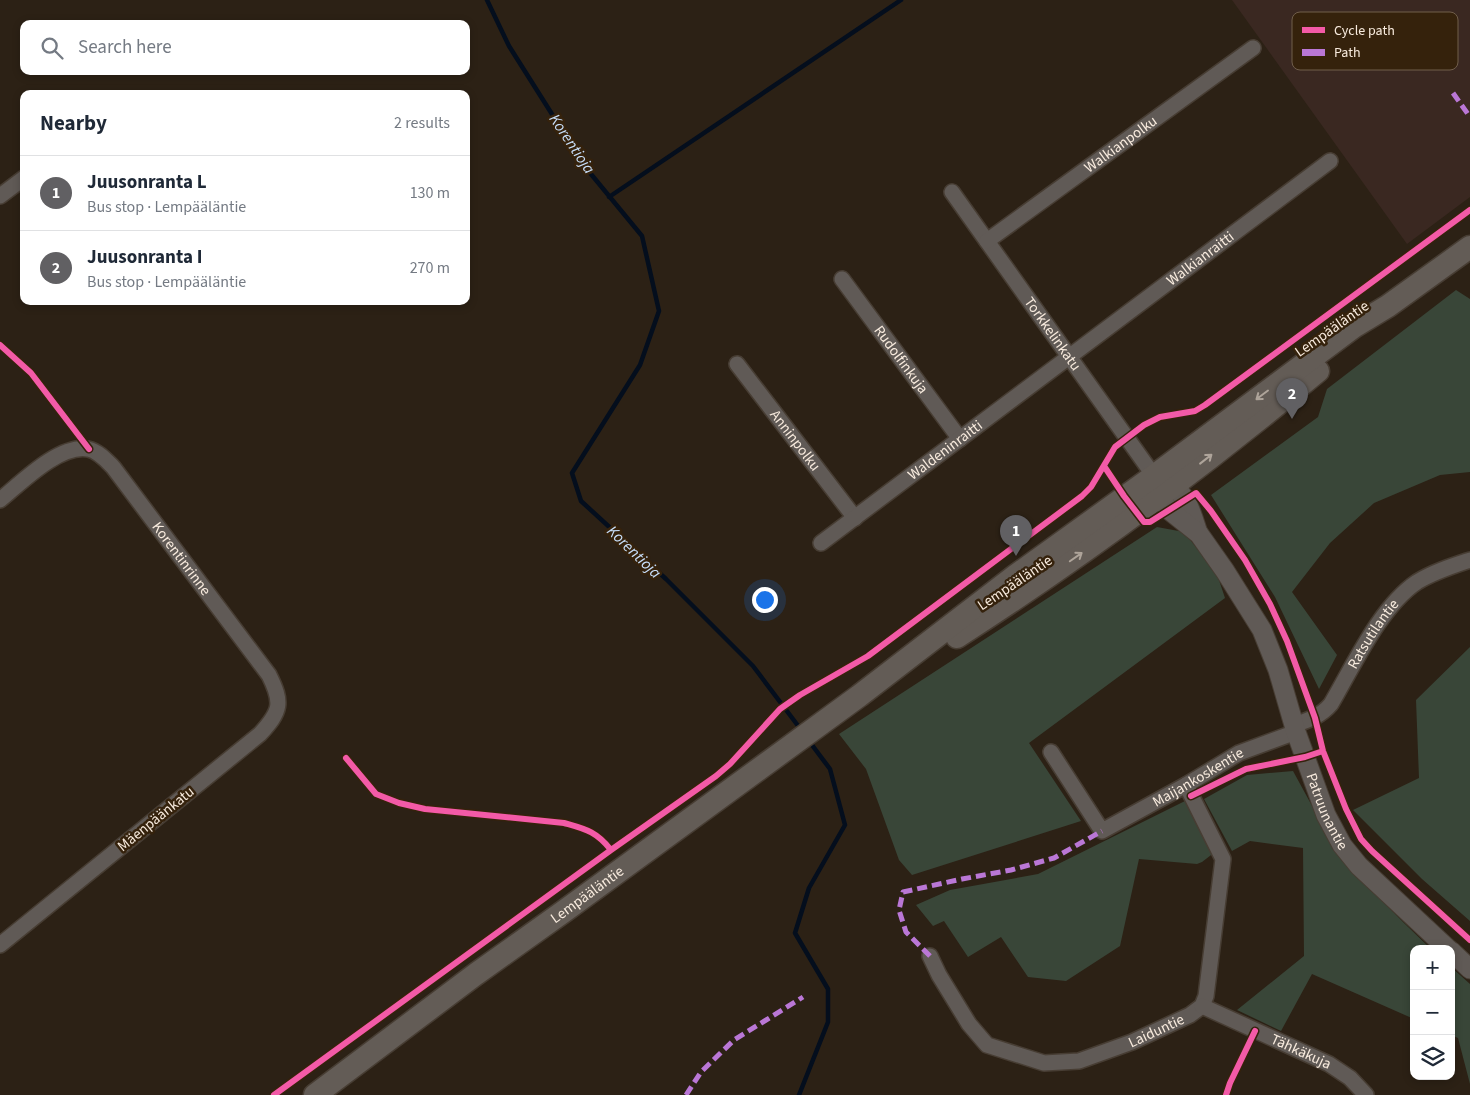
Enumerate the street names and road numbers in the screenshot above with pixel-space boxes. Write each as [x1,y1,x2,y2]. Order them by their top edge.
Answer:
street label: Walkianpolku [1080,110,1161,178]
street label: Walkianraitti [1162,226,1238,291]
street label: Torkkelinkatu [1019,293,1086,375]
street label: Lempääläntie [1291,296,1373,362]
street label: Rudolfinkuja [869,321,934,398]
street label: Anninpolku [765,405,826,475]
street label: Waldeninraitti [903,415,987,485]
street label: Korentinrinne [147,517,216,600]
street label: Lempääläntie [973,550,1057,616]
street label: Ratsutilantie [1342,594,1404,673]
street label: Maijankoskentie [1149,742,1247,812]
street label: Patruunantie [1301,770,1353,855]
street label: Mäenpäänkatu [113,781,199,857]
street label: Lempääläntie [546,861,628,928]
street label: Laiduntie [1125,1009,1188,1053]
street label: Tähkäkuja [1268,1028,1335,1074]

